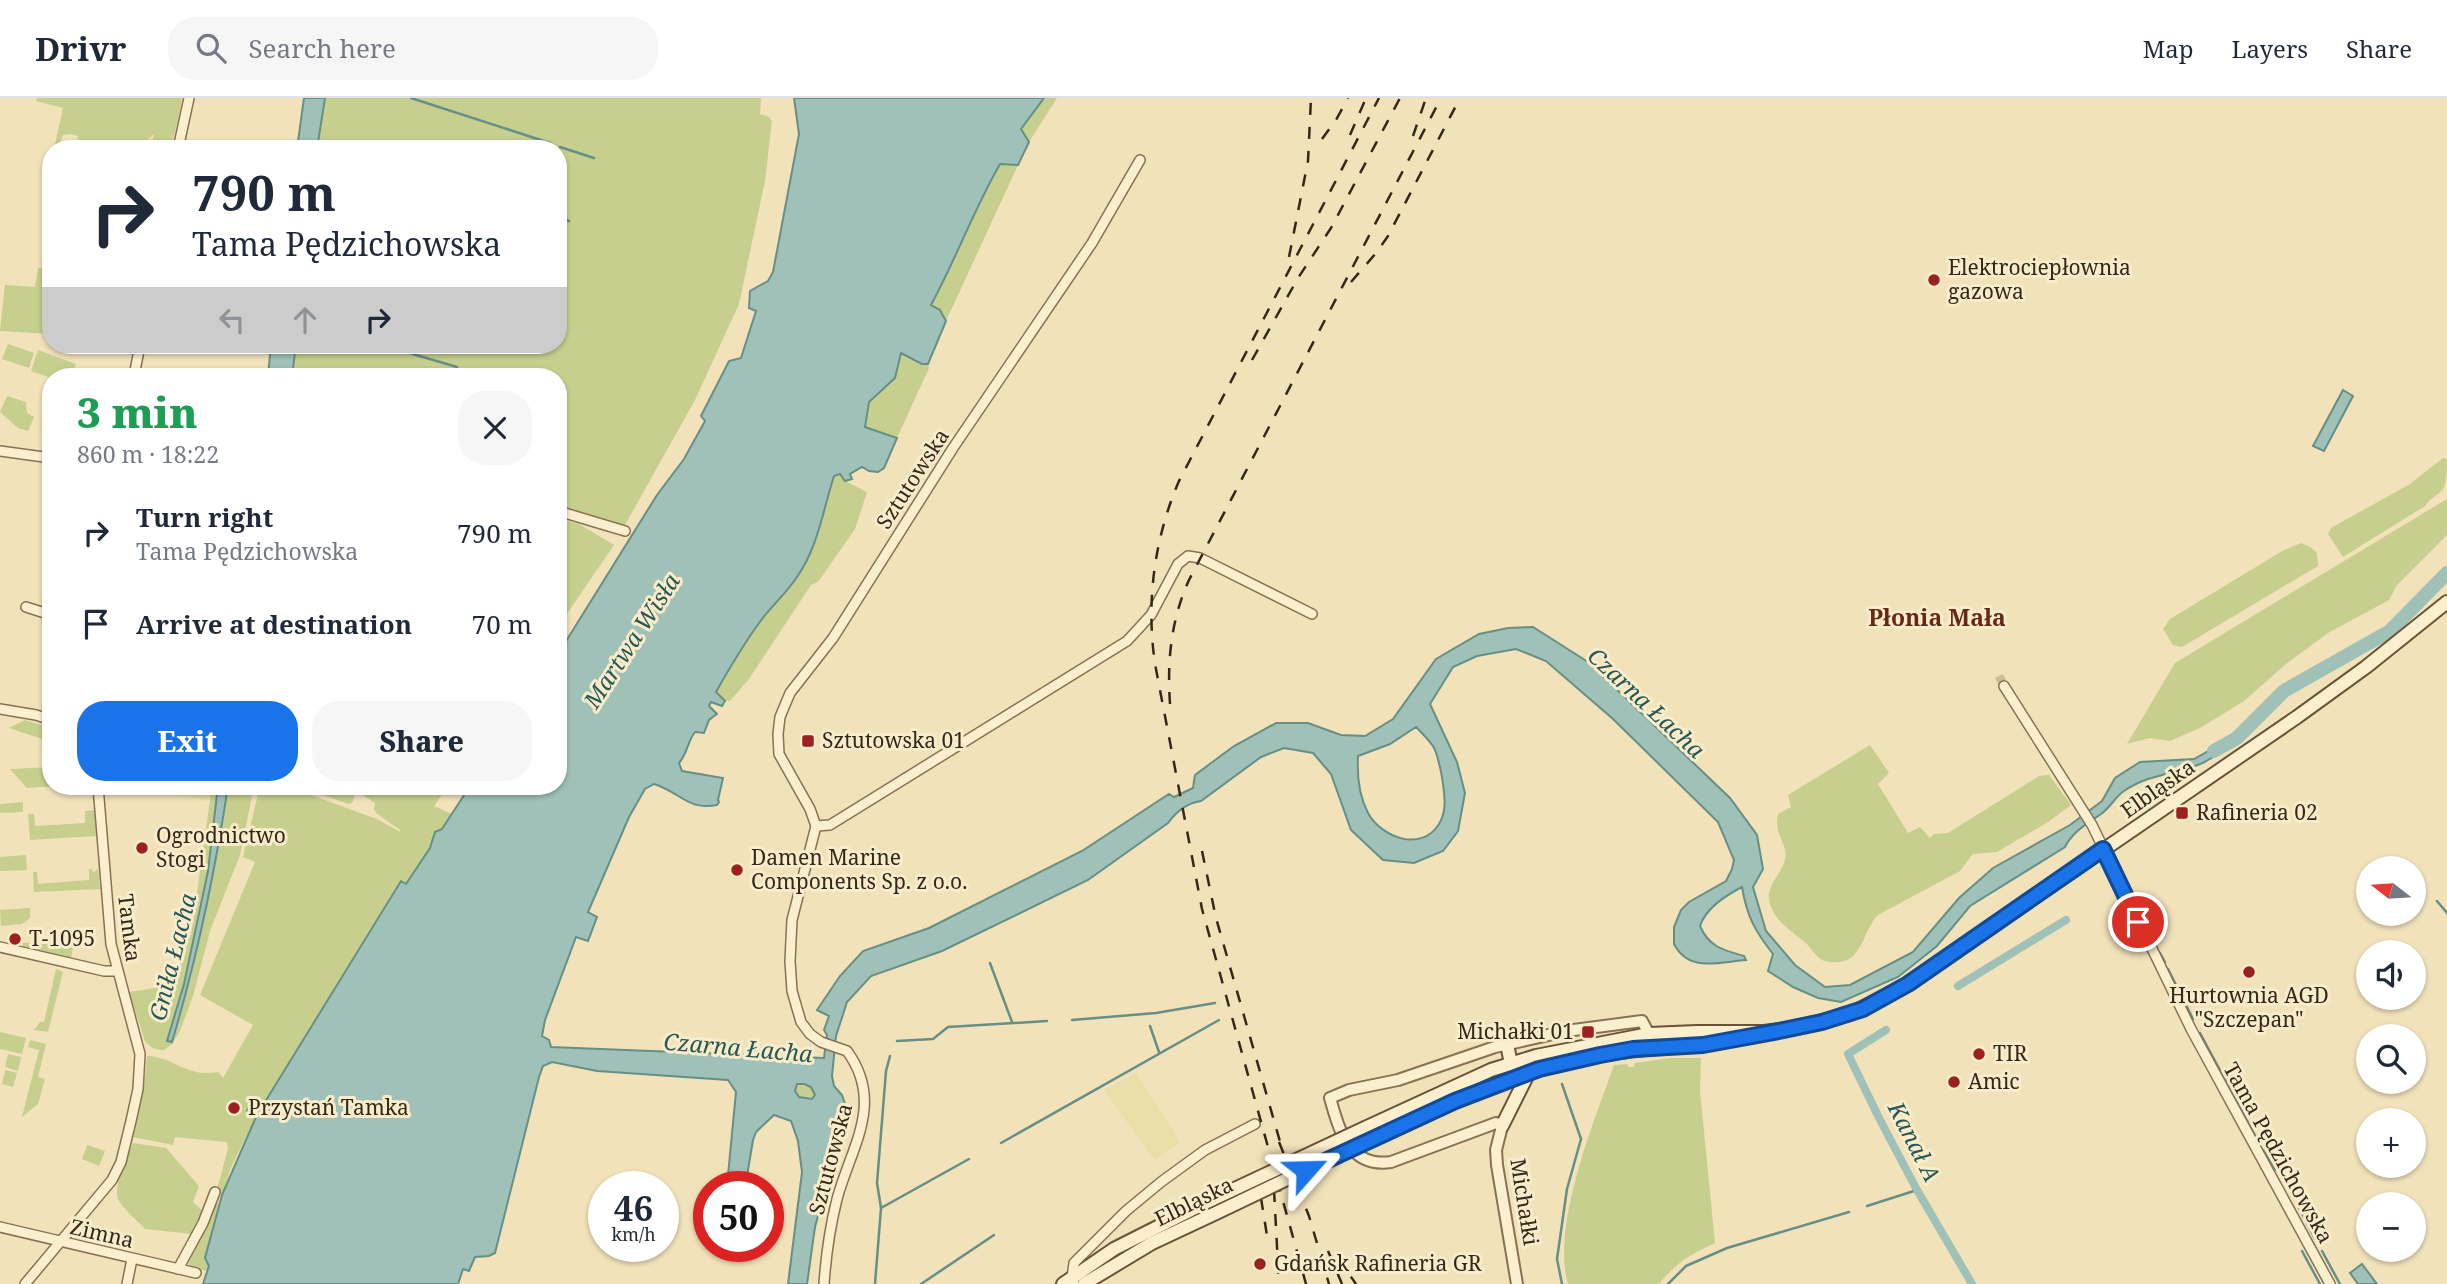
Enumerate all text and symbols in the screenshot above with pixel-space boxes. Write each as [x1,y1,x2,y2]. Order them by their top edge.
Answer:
search box [168,17,658,80]
text: Drivr [35,26,126,71]
icon: search [192,29,230,67]
text: Search here [248,30,396,66]
text: Map [2143,32,2194,65]
text: Layers [2232,32,2308,65]
text: Share [2346,32,2412,65]
text: 790 m [192,159,336,225]
icon: right [77,168,168,259]
text: Tama Pędzichowska [192,222,501,265]
place label: Elektrociepłownia gazowa [1948,253,2131,305]
marker: Elektrociepłownia gazowa [1926,272,1942,288]
icon: left [213,301,251,339]
icon: ahead [286,301,324,339]
icon: right [359,301,397,339]
text: 3 min [77,383,198,440]
button: close [458,391,532,465]
street label: Sztutowska [869,423,955,534]
text: 860 m · 18:22 [77,438,219,470]
text: Turn right [136,499,273,535]
icon: right [77,514,115,552]
text: 790 m [457,515,532,551]
text: Tama Pędzichowska [136,535,358,567]
water label: Martwa Wisła [575,566,687,715]
district label: Płonia Mała [1868,601,2006,633]
icon: arrive [77,605,115,643]
text: Arrive at destination [136,606,412,642]
text: 70 m [472,606,532,642]
water label: Czarna Łacha [1581,640,1713,765]
button: Exit [77,701,298,781]
button: Share [312,701,532,781]
place label: Sztutowska 01 [822,726,965,754]
marker: Sztutowska 01 [800,733,816,749]
street label: Elbląska [2115,753,2200,824]
place label: Rafineria 02 [2196,798,2318,826]
marker: Rafineria 02 [2174,805,2190,821]
place label: Ogrodnictwo Stogi [156,821,286,873]
marker: Ogrodnictwo Stogi [134,840,150,856]
place label: Damen Marine Components Sp. z o.o. [751,843,967,895]
north arrow [2356,856,2426,926]
map controls [2356,856,2426,1262]
marker: Damen Marine Components Sp. z o.o. [729,862,745,878]
water label: Gniła Łacha [141,889,203,1024]
street label: Tamka [112,892,148,963]
pin [2108,892,2168,952]
icon: arrive [2119,903,2157,941]
place label: T-1095 [29,924,95,952]
marker: T-1095 [7,931,23,947]
button: sound [2356,940,2426,1010]
marker: Hurtownia AGD "Szczepan" [2241,964,2257,980]
place label: Hurtownia AGD "Szczepan" [2169,981,2329,1033]
place label: Michałki 01 [1457,1017,1574,1045]
marker: Michałki 01 [1580,1024,1596,1040]
button: search [2356,1024,2426,1094]
water label: Czarna Łacha [662,1025,815,1070]
place label: TIR [1993,1039,2028,1067]
marker: TIR [1971,1046,1987,1062]
street label: Tama Pędzichowska [2217,1057,2340,1248]
place label: Amic [1968,1067,2020,1095]
marker: Amic [1946,1074,1962,1090]
place label: Przystań Tamka [248,1093,409,1121]
water label: Kanał A [1881,1095,1949,1187]
marker: Przystań Tamka [226,1100,242,1116]
street label: Sztutowska [802,1100,858,1217]
button: + [2356,1108,2426,1178]
position arrow [1269,1133,1343,1207]
street label: Michałki [1504,1156,1546,1248]
street label: Elbląska [1149,1170,1238,1232]
speed limit sign: 50 [693,1171,784,1262]
text: 46 [614,1184,653,1231]
button: − [2356,1192,2426,1262]
street label: Zimna [68,1212,137,1254]
text: km/h [611,1222,656,1246]
place label: Gdańsk Rafineria GR [1274,1249,1482,1277]
marker: Gdańsk Rafineria GR [1252,1256,1268,1272]

